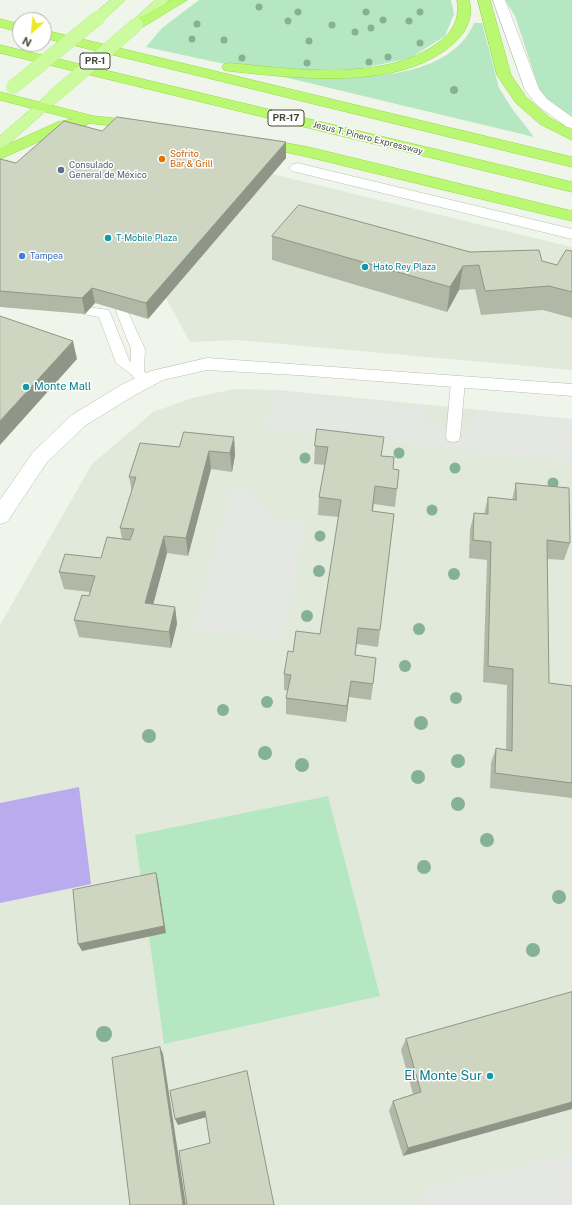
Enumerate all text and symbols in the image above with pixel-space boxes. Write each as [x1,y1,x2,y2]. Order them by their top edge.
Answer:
north arrow [12,12,52,52]
text: N [20,35,34,49]
road number: PR-1 [80,53,110,69]
road number: PR-17 [268,110,304,126]
street label: Jesus T. Pinero Expressway [312,119,424,157]
place label: Sofrito Bar & Grill [170,149,213,170]
marker: Sofrito Bar & Grill [157,154,167,164]
place label: Consulado General de México [69,160,147,181]
marker: Consulado General de México [56,165,66,175]
marker: T-Mobile Plaza [103,233,113,243]
place label: T-Mobile Plaza [116,233,177,243]
marker: Tampea [17,251,27,261]
place label: Tampea [30,251,63,261]
marker: Hato Rey Plaza [360,262,370,272]
place label: Hato Rey Plaza [373,262,436,272]
place label: Monte Mall [34,380,91,394]
marker: Monte Mall [21,382,31,392]
place label: El Monte Sur [404,1068,482,1084]
marker: El Monte Sur [485,1071,495,1081]

